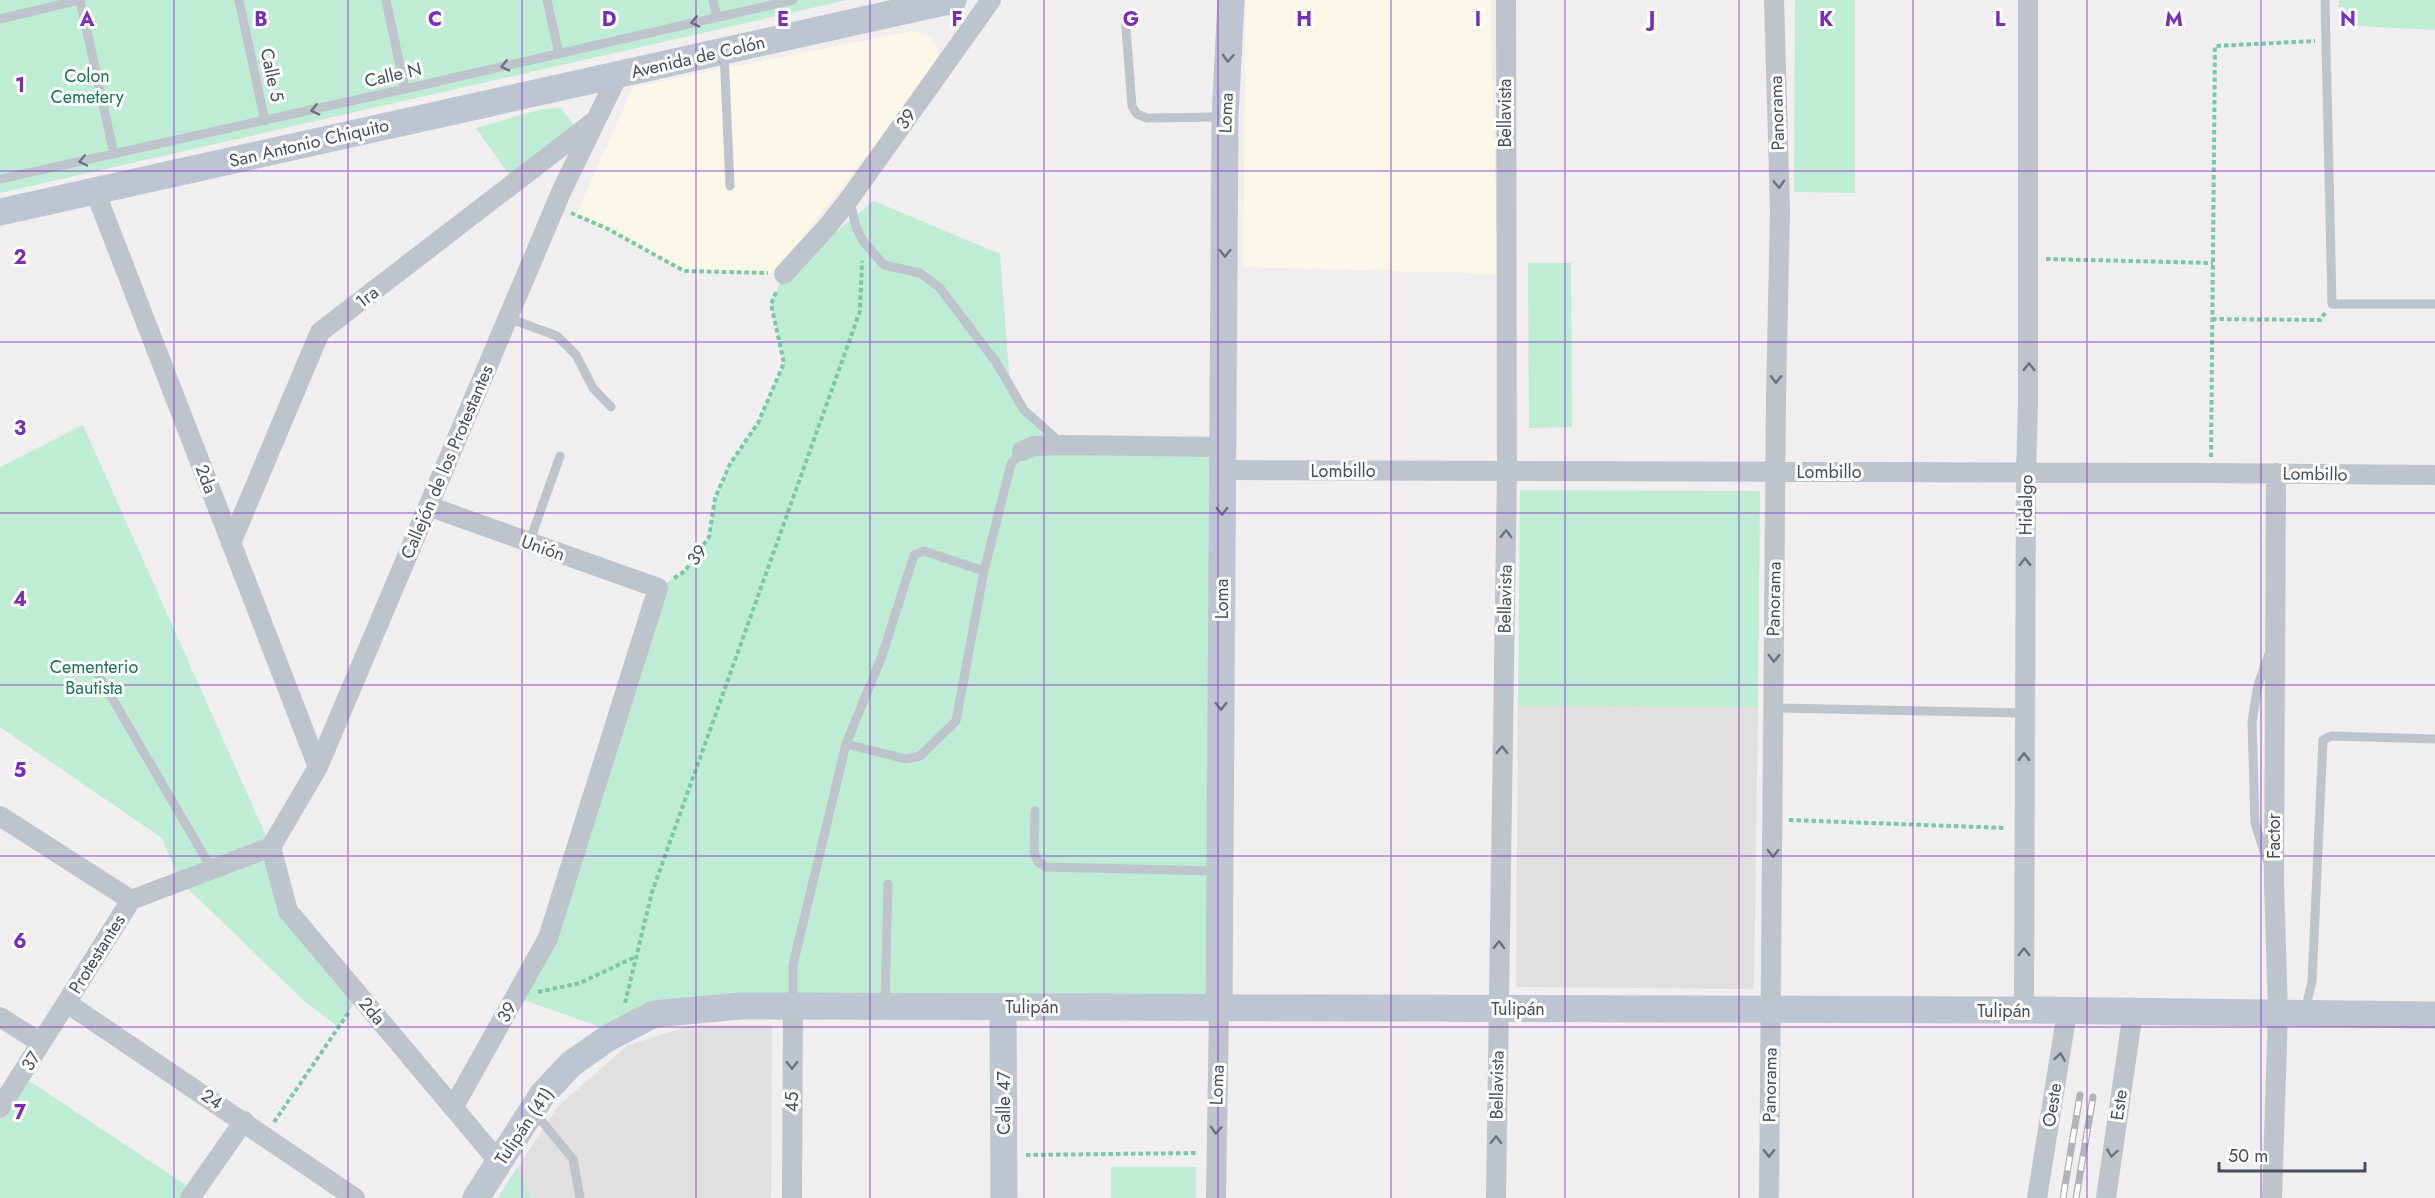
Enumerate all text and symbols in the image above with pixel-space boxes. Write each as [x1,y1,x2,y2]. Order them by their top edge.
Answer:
text: A [79,5,95,34]
text: B [254,5,268,34]
text: C [428,5,442,34]
text: D [602,5,616,34]
text: E [777,5,789,34]
text: F [951,5,963,34]
text: G [1123,5,1139,34]
text: H [1296,5,1312,34]
text: I [1475,5,1481,34]
text: J [1645,5,1655,34]
text: K [1819,5,1833,34]
text: L [1995,5,2006,34]
text: M [2165,5,2183,34]
text: N [2340,5,2356,34]
one-way arrow [690,14,700,27]
street label: Avenida de Colón [628,29,768,85]
street label: Calle 5 [254,46,290,104]
one-way arrow [1222,54,1235,63]
street label: Calle N [362,56,424,94]
one-way arrow [500,59,510,72]
park label: Colon Cemetery [50,63,124,110]
text: 1 [15,71,25,100]
street label: Panorama [1763,75,1791,151]
street label: Bellavista [1492,79,1518,148]
street label: Loma [1212,92,1240,134]
one-way arrow [310,102,320,115]
street label: 39 [890,103,922,135]
street label: San Antonio Chiquito [227,112,392,174]
one-way arrow [79,154,89,167]
one-way arrow [1773,180,1785,189]
text: 2 [13,243,27,272]
one-way arrow [1219,249,1231,258]
street label: 1ra [350,280,384,314]
street label: Callejón de los Protestantes [394,361,500,563]
one-way arrow [2022,363,2035,372]
one-way arrow [1770,375,1782,384]
text: 3 [14,414,26,443]
street label: Lombillo [1310,458,1376,484]
street label: Lombillo [1796,459,1862,485]
street label: Lombillo [2282,460,2348,488]
street label: 2da [189,461,223,497]
street label: Hidalgo [2012,474,2040,536]
one-way arrow [1216,507,1228,516]
street label: Unión [518,528,568,568]
one-way arrow [1500,529,1512,538]
street label: 39 [681,539,713,571]
one-way arrow [2019,557,2031,566]
street label: Panorama [1760,561,1788,637]
street label: Bellavista [1491,564,1519,634]
street label: Loma [1209,579,1235,619]
text: 4 [13,585,27,614]
park label: Cementerio Bautista [50,654,138,701]
one-way arrow [1768,654,1780,663]
one-way arrow [1215,702,1227,711]
one-way arrow [1496,745,1508,754]
one-way arrow [2018,752,2030,761]
text: 5 [14,756,27,785]
street label: Factor [2261,812,2287,859]
one-way arrow [1766,849,1779,858]
street label: Protestantes [62,909,132,999]
text: 6 [13,927,27,956]
one-way arrow [1493,940,1505,949]
one-way arrow [2018,947,2030,956]
street label: 2da [353,991,391,1031]
street label: Tulipán [1005,994,1059,1020]
street label: Tulipán [1491,996,1545,1022]
street label: 39 [491,997,523,1027]
street label: Tulipán [1977,998,2031,1024]
street label: 37 [15,1046,47,1076]
street label: Panorama [1756,1047,1784,1123]
street label: Bellavista [1483,1050,1511,1120]
one-way arrow [2053,1053,2065,1062]
one-way arrow [786,1060,798,1069]
street label: Loma [1203,1064,1231,1106]
street label: Calle 47 [991,1071,1017,1135]
street label: Oeste [2036,1081,2068,1129]
street label: 24 [196,1082,228,1116]
street label: Tulipán (41) [488,1082,560,1170]
street label: Este [2104,1088,2134,1122]
street label: 45 [779,1092,805,1112]
text: 7 [14,1098,27,1127]
one-way arrow [1209,1125,1222,1134]
one-way arrow [1490,1135,1502,1144]
scale bar [2219,1135,2364,1173]
text: 50 m [2228,1143,2268,1169]
one-way arrow [1763,1149,1776,1158]
one-way arrow [2107,1149,2119,1158]

